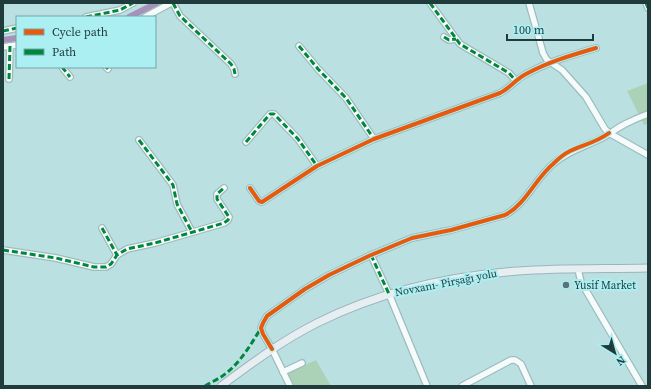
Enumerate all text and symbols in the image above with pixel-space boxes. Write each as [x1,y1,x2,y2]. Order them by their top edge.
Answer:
legend [16,16,156,68]
scale bar [507,16,593,42]
text: 100 m [513,22,545,38]
text: Cycle path [52,24,108,40]
text: Path [52,44,76,60]
street label: Novxanı- Pirşağı yolu [394,266,499,300]
place label: Yusif Market [574,278,636,293]
marker: Yusif Market [561,280,571,290]
north arrow [595,333,635,373]
text: N [613,352,628,369]

